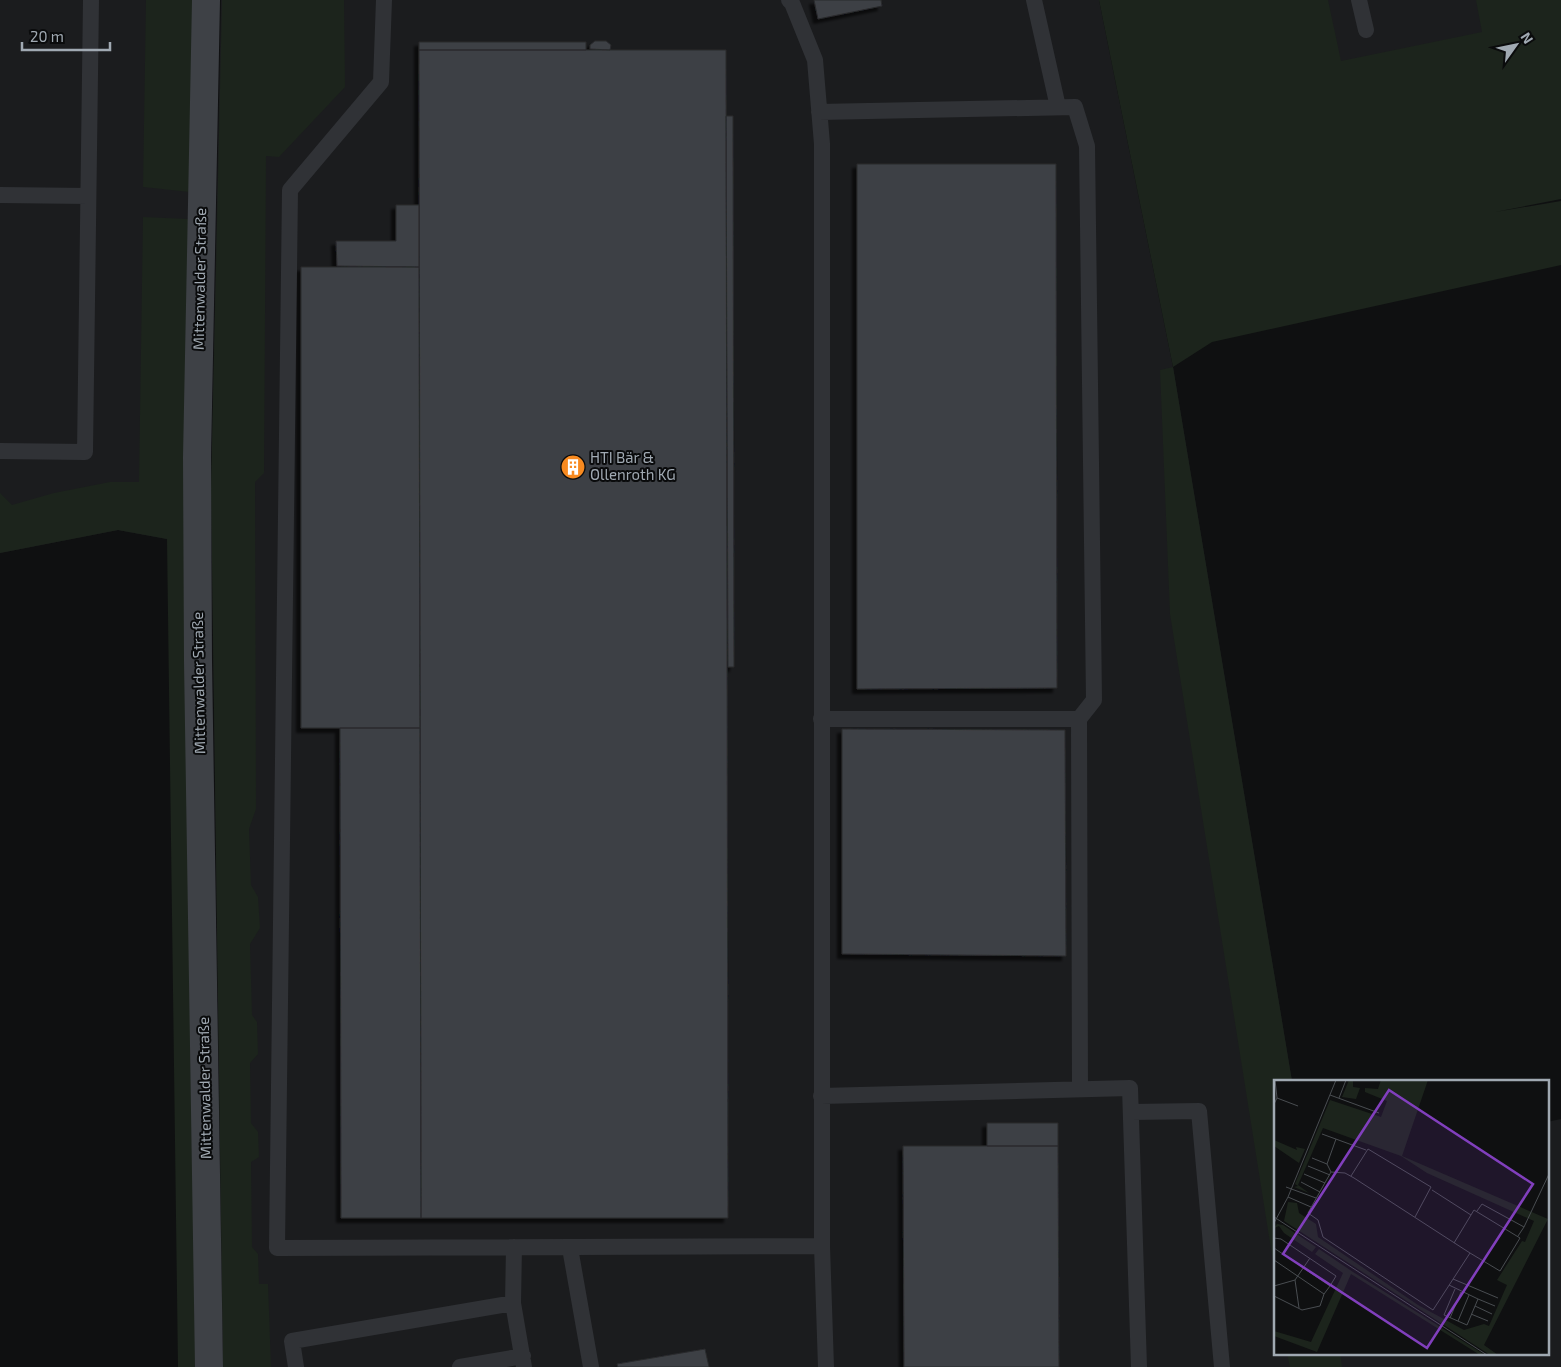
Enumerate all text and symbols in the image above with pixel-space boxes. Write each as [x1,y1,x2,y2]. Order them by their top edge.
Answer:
scale bar [22,20,110,52]
north arrow [1491,20,1541,70]
text: 20 m [30,27,64,45]
text: N [1517,29,1537,47]
street label: Mittenwalder Straße [189,208,209,350]
place label: HTI Bär & Ollenroth KG [590,448,676,483]
building icon: HTI Bär & Ollenroth KG [560,454,586,480]
street label: Mittenwalder Straße [188,612,208,754]
street label: Mittenwalder Straße [194,1017,214,1159]
inset map [1274,1080,1548,1354]

